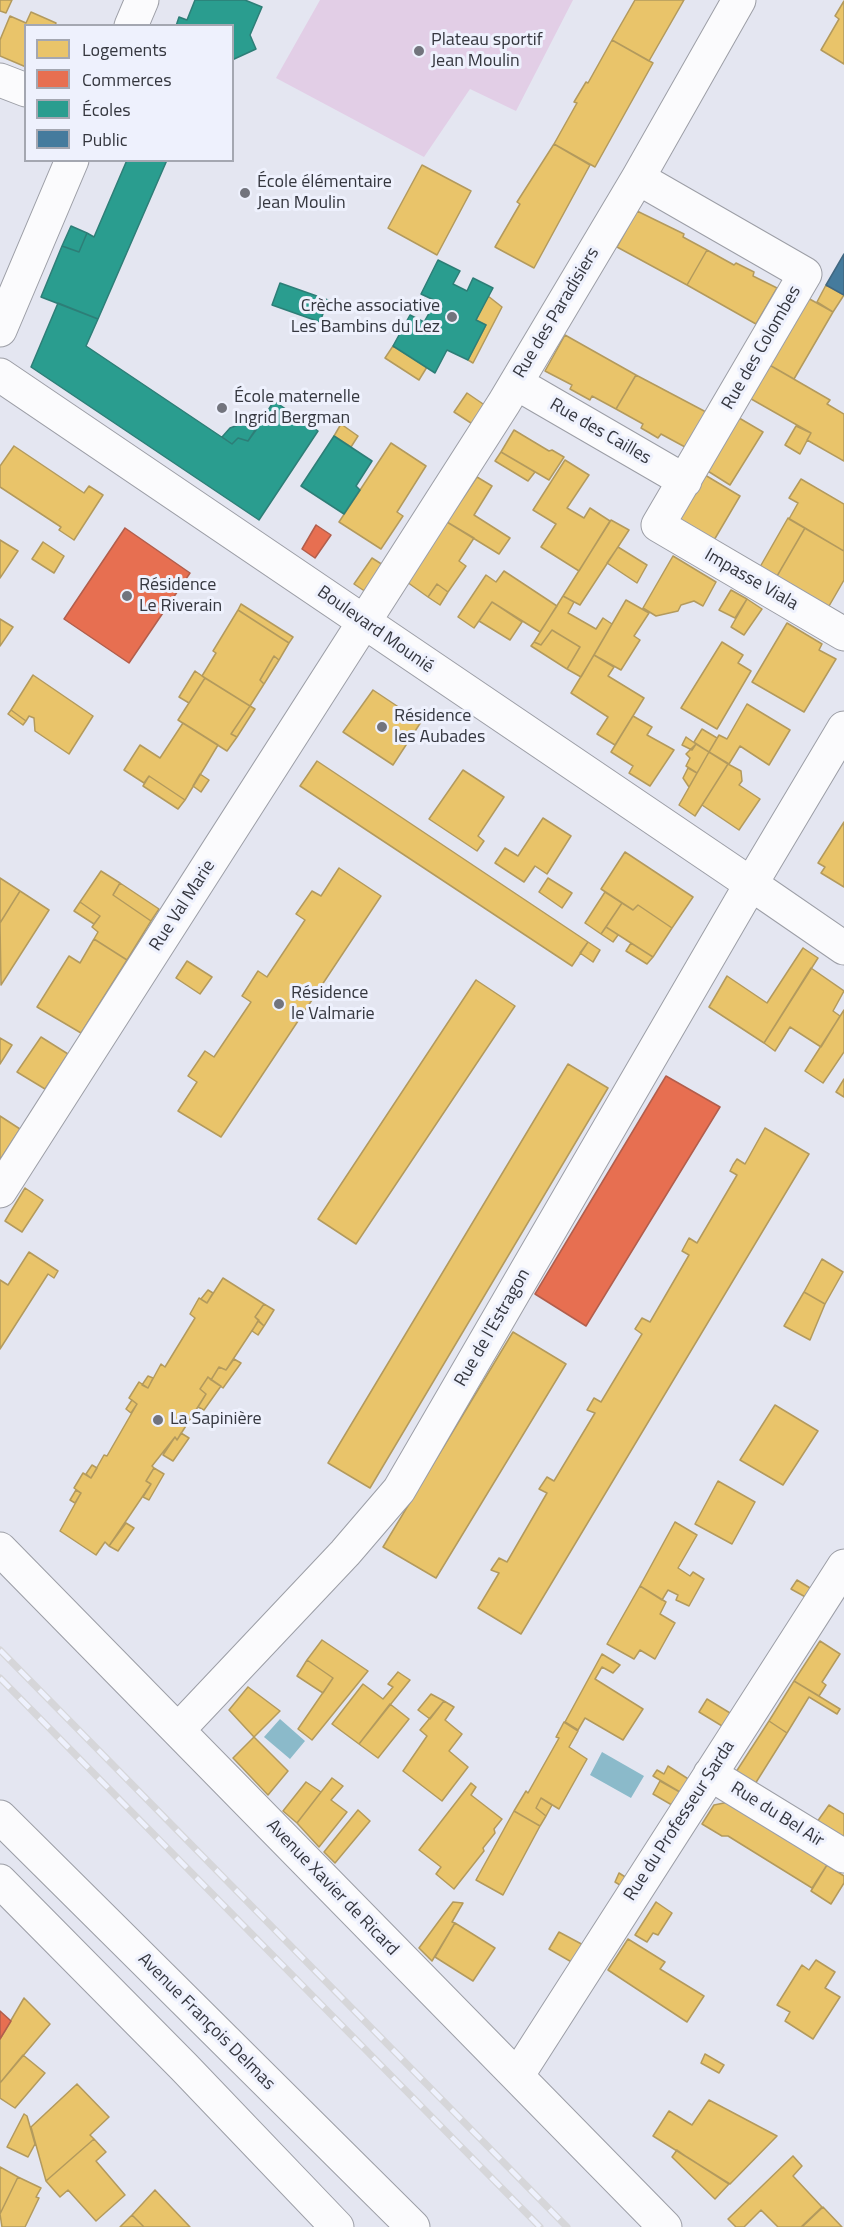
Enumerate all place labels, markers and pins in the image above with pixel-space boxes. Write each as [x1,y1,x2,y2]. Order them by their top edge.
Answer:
place label: Plateau sportif Jean Moulin [431,30,543,72]
marker: Plateau sportif Jean Moulin [412,44,426,58]
place label: École élémentaire Jean Moulin [257,172,392,214]
marker: École élémentaire Jean Moulin [238,186,252,200]
place label: Crèche associative Les Bambins du Lez [291,296,440,338]
marker: Crèche associative Les Bambins du Lez [445,310,459,324]
place label: École maternelle Ingrid Bergman [234,387,360,430]
marker: École maternelle Ingrid Bergman [215,401,229,415]
place label: Résidence Le Riverain [139,575,222,618]
marker: Résidence Le Riverain [120,589,134,603]
place label: Résidence les Aubades [394,706,485,748]
marker: Résidence les Aubades [375,720,389,734]
place label: Résidence le Valmarie [291,983,375,1026]
marker: Résidence le Valmarie [272,997,286,1011]
place label: La Sapinière [170,1409,262,1431]
marker: La Sapinière [151,1413,165,1427]

